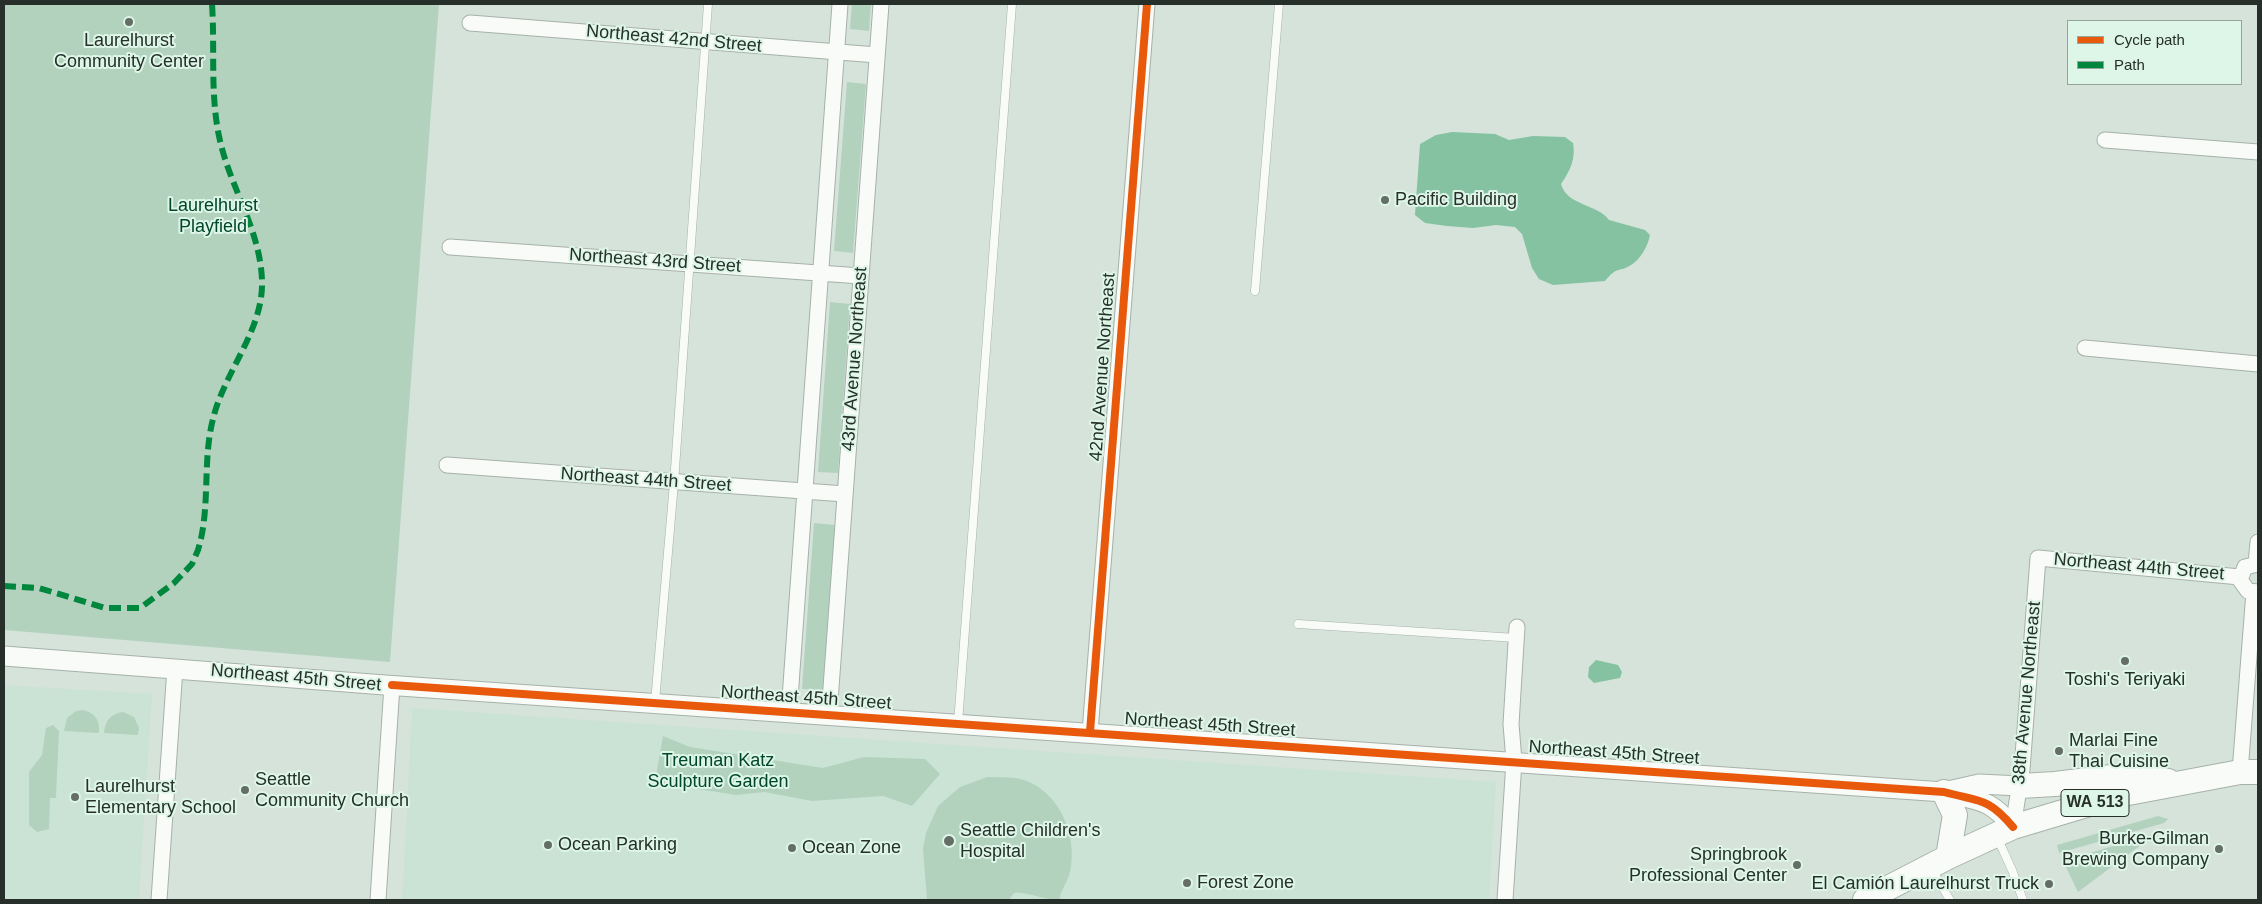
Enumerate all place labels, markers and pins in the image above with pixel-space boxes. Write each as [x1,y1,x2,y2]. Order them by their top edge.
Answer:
marker: Laurelhurst Community Center [123,16,135,28]
place label: Laurelhurst Community Center [54,30,204,72]
place label: Pacific Building [1395,189,1517,211]
marker: Pacific Building [1379,194,1391,206]
marker: Toshi's Teriyaki [2119,655,2131,667]
place label: Toshi's Teriyaki [2065,669,2185,691]
place label: Marlai Fine Thai Cuisine [2069,730,2169,772]
marker: Marlai Fine Thai Cuisine [2053,745,2065,757]
place label: Seattle Community Church [255,769,409,812]
place label: Laurelhurst Elementary School [85,776,236,819]
marker: Seattle Community Church [239,784,251,796]
marker: Laurelhurst Elementary School [69,791,81,803]
place label: Seattle Children's Hospital [960,820,1101,862]
place label: Burke-Gilman Brewing Company [2062,828,2209,871]
place label: Ocean Parking [558,834,677,856]
marker: Seattle Children's Hospital [942,834,956,848]
place label: Ocean Zone [802,837,901,859]
marker: Ocean Parking [542,839,554,851]
marker: Ocean Zone [786,842,798,854]
marker: Burke-Gilman Brewing Company [2213,843,2225,855]
place label: Springbrook Professional Center [1629,844,1787,886]
marker: Springbrook Professional Center [1791,859,1803,871]
place label: Forest Zone [1197,872,1294,894]
place label: El Camión Laurelhurst Truck [1812,873,2039,895]
marker: Forest Zone [1181,877,1193,889]
marker: El Camión Laurelhurst Truck [2043,878,2055,890]

